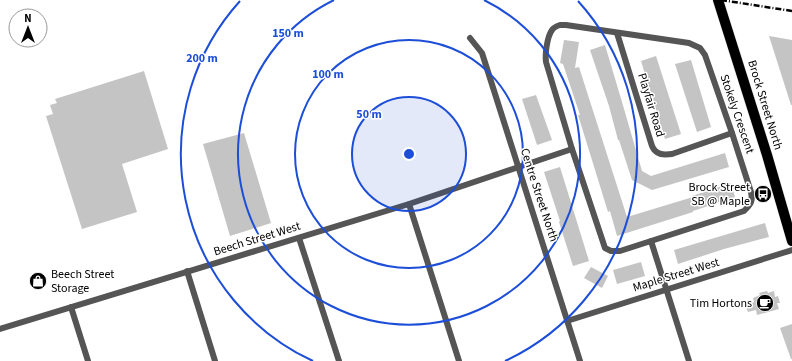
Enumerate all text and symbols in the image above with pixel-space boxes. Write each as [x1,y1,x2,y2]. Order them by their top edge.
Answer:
north arrow [8,8,48,48]
text: N [24,11,32,26]
text: 150 m [272,25,304,42]
text: 200 m [186,50,218,67]
street label: Brock Street North [743,58,787,152]
text: 100 m [312,66,344,83]
street label: Playfair Road [633,71,669,139]
street label: Stokely Crescent [715,72,759,156]
text: 50 m [356,106,382,123]
street label: Centre Street North [516,146,562,244]
centre of rings [402,147,416,161]
place label: Brock Street SB @ Maple [689,179,750,210]
bus stop icon: Brock Street SB @ Maple [753,184,773,204]
street label: Beech Street West [211,218,303,260]
street label: Maple Street West [631,254,721,296]
place label: Beech Street Storage [51,266,114,297]
shop icon: Beech Street Storage [28,271,48,291]
cafe icon: Tim Hortons [755,293,775,313]
place label: Tim Hortons [690,295,752,312]

